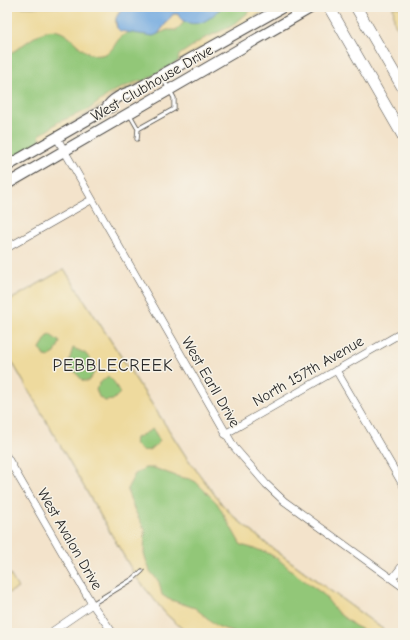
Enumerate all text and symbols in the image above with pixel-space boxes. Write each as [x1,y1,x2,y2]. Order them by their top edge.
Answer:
street label: West Clubhouse Drive [88,40,217,125]
street label: North 157th Avenue [249,332,367,410]
street label: West Earll Drive [178,333,244,431]
district label: PEBBLECREEK [52,356,174,375]
street label: West Avalon Drive [34,485,107,593]

